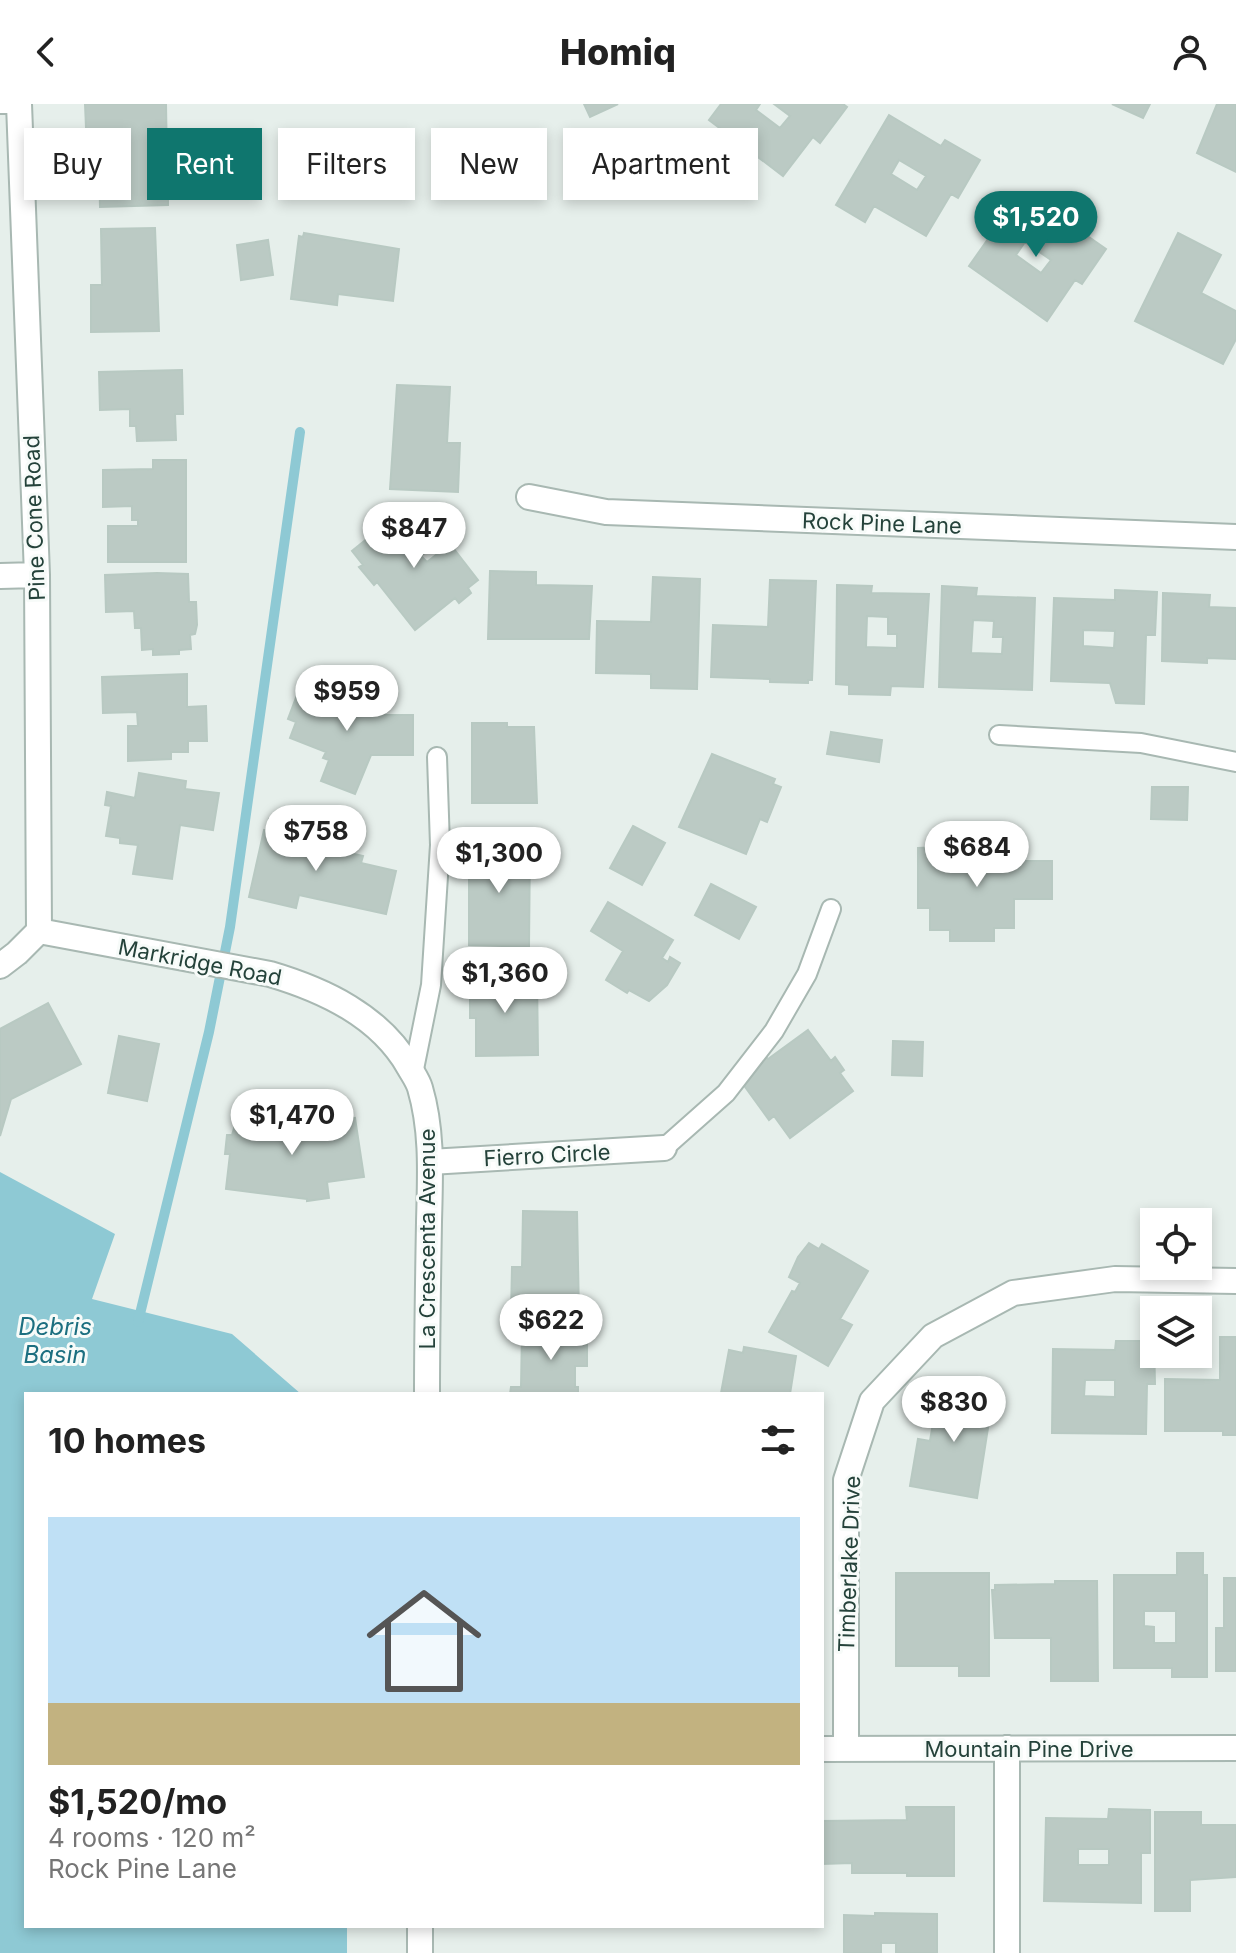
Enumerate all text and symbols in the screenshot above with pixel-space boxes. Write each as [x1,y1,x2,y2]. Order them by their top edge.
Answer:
icon: back [24,30,68,74]
text: Homiq [560,30,676,74]
icon: person [1168,30,1212,74]
chip: Buy [24,128,131,200]
chip: Rent [147,128,262,200]
chip: Filters [278,128,415,200]
chip: New [431,128,547,200]
chip: Apartment [563,128,758,200]
pin: $1,520 [971,191,1101,259]
text: $1,520 [992,201,1080,232]
street label: Pine Cone Road [18,435,50,601]
pin: $847 [367,502,461,570]
street label: Rock Pine Lane [802,507,962,539]
text: $847 [381,512,447,543]
pin: $959 [300,665,394,733]
text: $959 [313,675,381,706]
pin: $758 [269,805,363,873]
text: $758 [283,815,349,846]
pin: $684 [930,821,1024,889]
pin: $1,300 [434,827,564,895]
text: $684 [943,831,1011,862]
text: $1,300 [455,837,543,868]
street label: Markridge Road [116,933,284,991]
pin: $1,360 [440,947,570,1015]
text: $1,360 [461,957,549,988]
pin: $1,470 [227,1089,357,1157]
text: $1,470 [249,1099,335,1130]
street label: La Crescenta Avenue [414,1129,440,1349]
street label: Fierro Circle [483,1139,611,1171]
map controls [1140,1208,1212,1368]
button: locate [1140,1208,1212,1280]
pin: $622 [504,1294,598,1362]
button: layers [1140,1296,1212,1368]
text: $622 [518,1304,584,1335]
water label: Debris Basin [18,1312,92,1369]
pin: $830 [907,1376,1001,1444]
text: $830 [920,1386,988,1417]
icon: filters [756,1418,800,1462]
text: 10 homes [48,1420,206,1461]
street label: Timberlake Drive [833,1475,865,1653]
icon: home [352,1569,496,1713]
street label: Mountain Pine Drive [924,1736,1134,1762]
text: $1,520/mo [48,1781,227,1822]
text: 4 rooms · 120 m² [48,1822,256,1853]
text: Rock Pine Lane [48,1853,237,1884]

